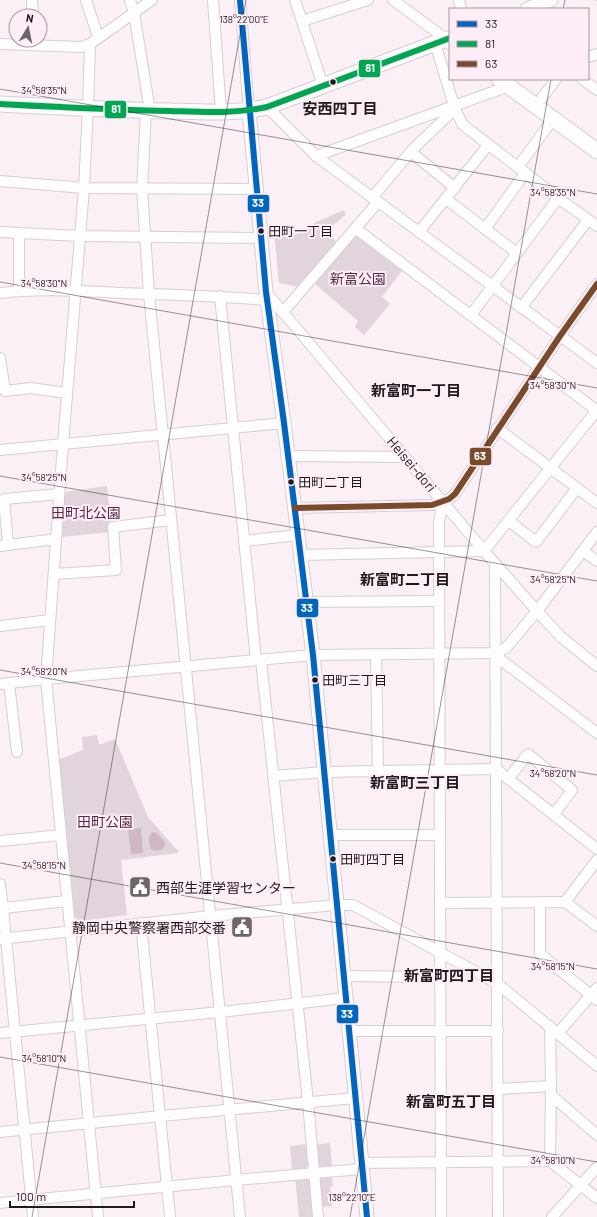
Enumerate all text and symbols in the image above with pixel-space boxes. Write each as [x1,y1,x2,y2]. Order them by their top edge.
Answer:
north arrow [8,8,48,48]
legend [449,8,589,80]
text: N [25,11,35,25]
text: 138°22'00"E [219,13,269,25]
text: 33 [485,16,497,30]
text: 81 [485,36,495,50]
text: 63 [485,56,497,70]
line badge: 81 [358,59,381,78]
text: 81 [365,61,375,74]
unlabelled marker [328,77,338,87]
text: 34°58'35"N [21,84,67,96]
district label: 安西四丁目 [302,99,378,117]
line badge: 81 [104,100,127,119]
text: 81 [111,102,121,115]
text: 34°58'35"N [530,186,576,198]
line badge: 33 [247,194,270,213]
text: 33 [252,196,264,209]
place label: 田町一丁目 [268,223,333,239]
marker: 田町一丁目 [256,226,266,236]
park label: 新富公園 [330,270,386,287]
text: 34°58'30"N [21,277,67,289]
text: 34°58'30"N [530,379,576,391]
district label: 新富町一丁目 [371,381,461,399]
street label: Heisei-dori [384,433,440,495]
line badge: 63 [469,447,492,466]
text: 63 [474,449,486,462]
text: 34°58'25"N [21,471,67,483]
place label: 田町二丁目 [298,474,363,490]
marker: 田町二丁目 [286,477,296,487]
park label: 田町北公園 [51,504,121,521]
district label: 新富町二丁目 [360,570,450,588]
text: 34°58'25"N [530,573,576,585]
line badge: 33 [296,598,319,618]
text: 33 [301,601,313,614]
text: 34°58'20"N [21,665,67,677]
place label: 田町三丁目 [322,672,387,688]
marker: 田町三丁目 [310,675,320,685]
text: 34°58'20"N [530,767,576,779]
district label: 新富町三丁目 [370,773,460,791]
park label: 田町公園 [77,813,133,830]
place label: 田町四丁目 [340,851,405,867]
marker: 田町四丁目 [328,854,338,864]
text: 34°58'15"N [22,859,66,871]
public building icon: 西部生涯学習センター [127,874,153,900]
place label: 西部生涯学習センター [156,879,296,896]
public building icon: 静岡中央警察署西部交番 [229,914,255,940]
place label: 静岡中央警察署西部交番 [72,919,226,936]
text: 34°58'15"N [531,960,575,972]
district label: 新富町四丁目 [404,966,494,984]
line badge: 33 [336,1004,359,1024]
text: 33 [341,1007,353,1020]
text: 34°58'10"N [22,1052,66,1064]
district label: 新富町五丁目 [406,1092,496,1110]
text: 34°58'10"N [531,1154,575,1166]
scale bar [10,1183,134,1209]
text: 100 m [16,1189,46,1203]
text: 138°22'10"E [328,1191,376,1203]

